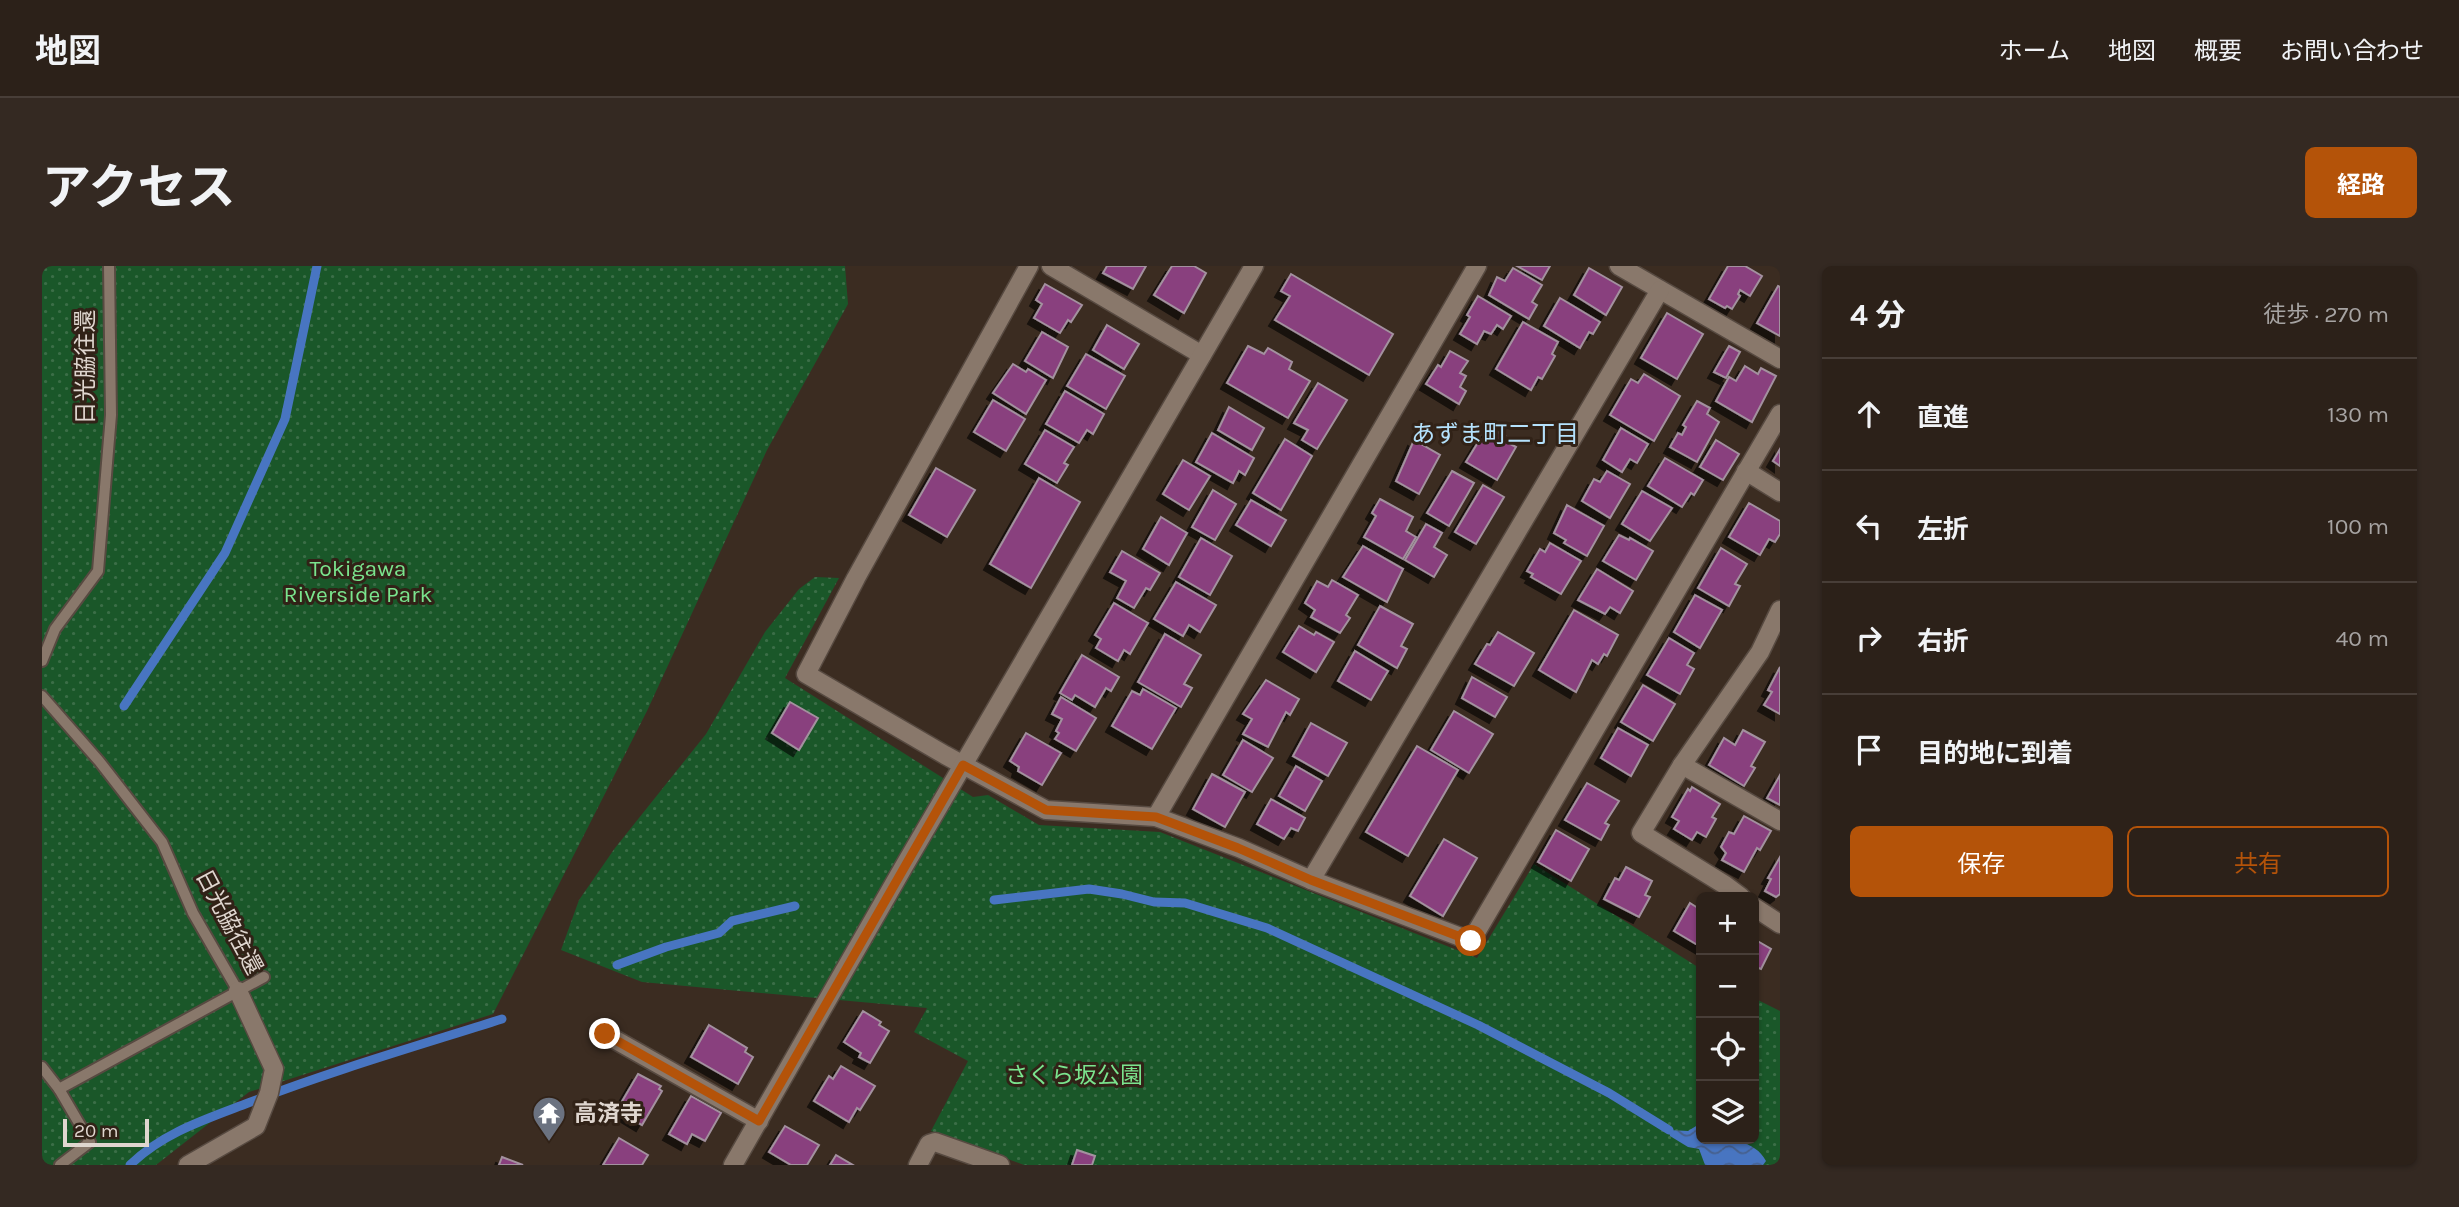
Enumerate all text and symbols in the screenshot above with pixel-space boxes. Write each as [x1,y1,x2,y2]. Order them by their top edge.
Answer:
text: 地図 [35,32,101,70]
text: ホーム [1999,37,2070,65]
text: 地図 [2108,37,2156,65]
text: 概要 [2194,37,2242,65]
text: お問い合わせ [2280,37,2424,65]
button: 経路 [2305,147,2417,218]
text: アクセス [42,159,236,216]
text: 4 分 [1850,297,1905,333]
text: 徒歩 · 270 m [2263,301,2389,328]
street label: 日光脇往還 [72,310,99,425]
icon: ahead [1850,395,1888,433]
text: 130 m [2327,401,2389,428]
text: 直進 [1917,402,1969,433]
district label: あずま町二丁目 [1411,420,1579,448]
icon: left [1850,507,1888,545]
text: 100 m [2327,513,2389,540]
text: 左折 [1917,514,1969,545]
park label: Tokigawa Riverside Park [283,555,433,608]
icon: right [1850,619,1888,657]
text: 40 m [2336,625,2389,652]
text: 右折 [1917,626,1969,657]
icon: arrive [1850,731,1888,769]
text: 目的地に到着 [1917,738,2073,769]
button: 保存 [1850,826,2113,897]
button: 共有 [2127,826,2389,897]
street label: 日光脇往還 [190,865,268,979]
map controls [1696,892,1759,1144]
button: + [1696,892,1759,955]
route start [1455,925,1486,956]
button: − [1696,955,1759,1018]
route end [589,1018,620,1049]
button: locate [1696,1018,1759,1081]
park label: さくら坂公園 [1005,1062,1143,1089]
button: layers [1696,1081,1759,1144]
temple icon: 高済寺 [530,1094,568,1143]
place label: 高済寺 [574,1100,643,1127]
scale bar [63,1116,149,1148]
text: 20 m [74,1120,119,1142]

